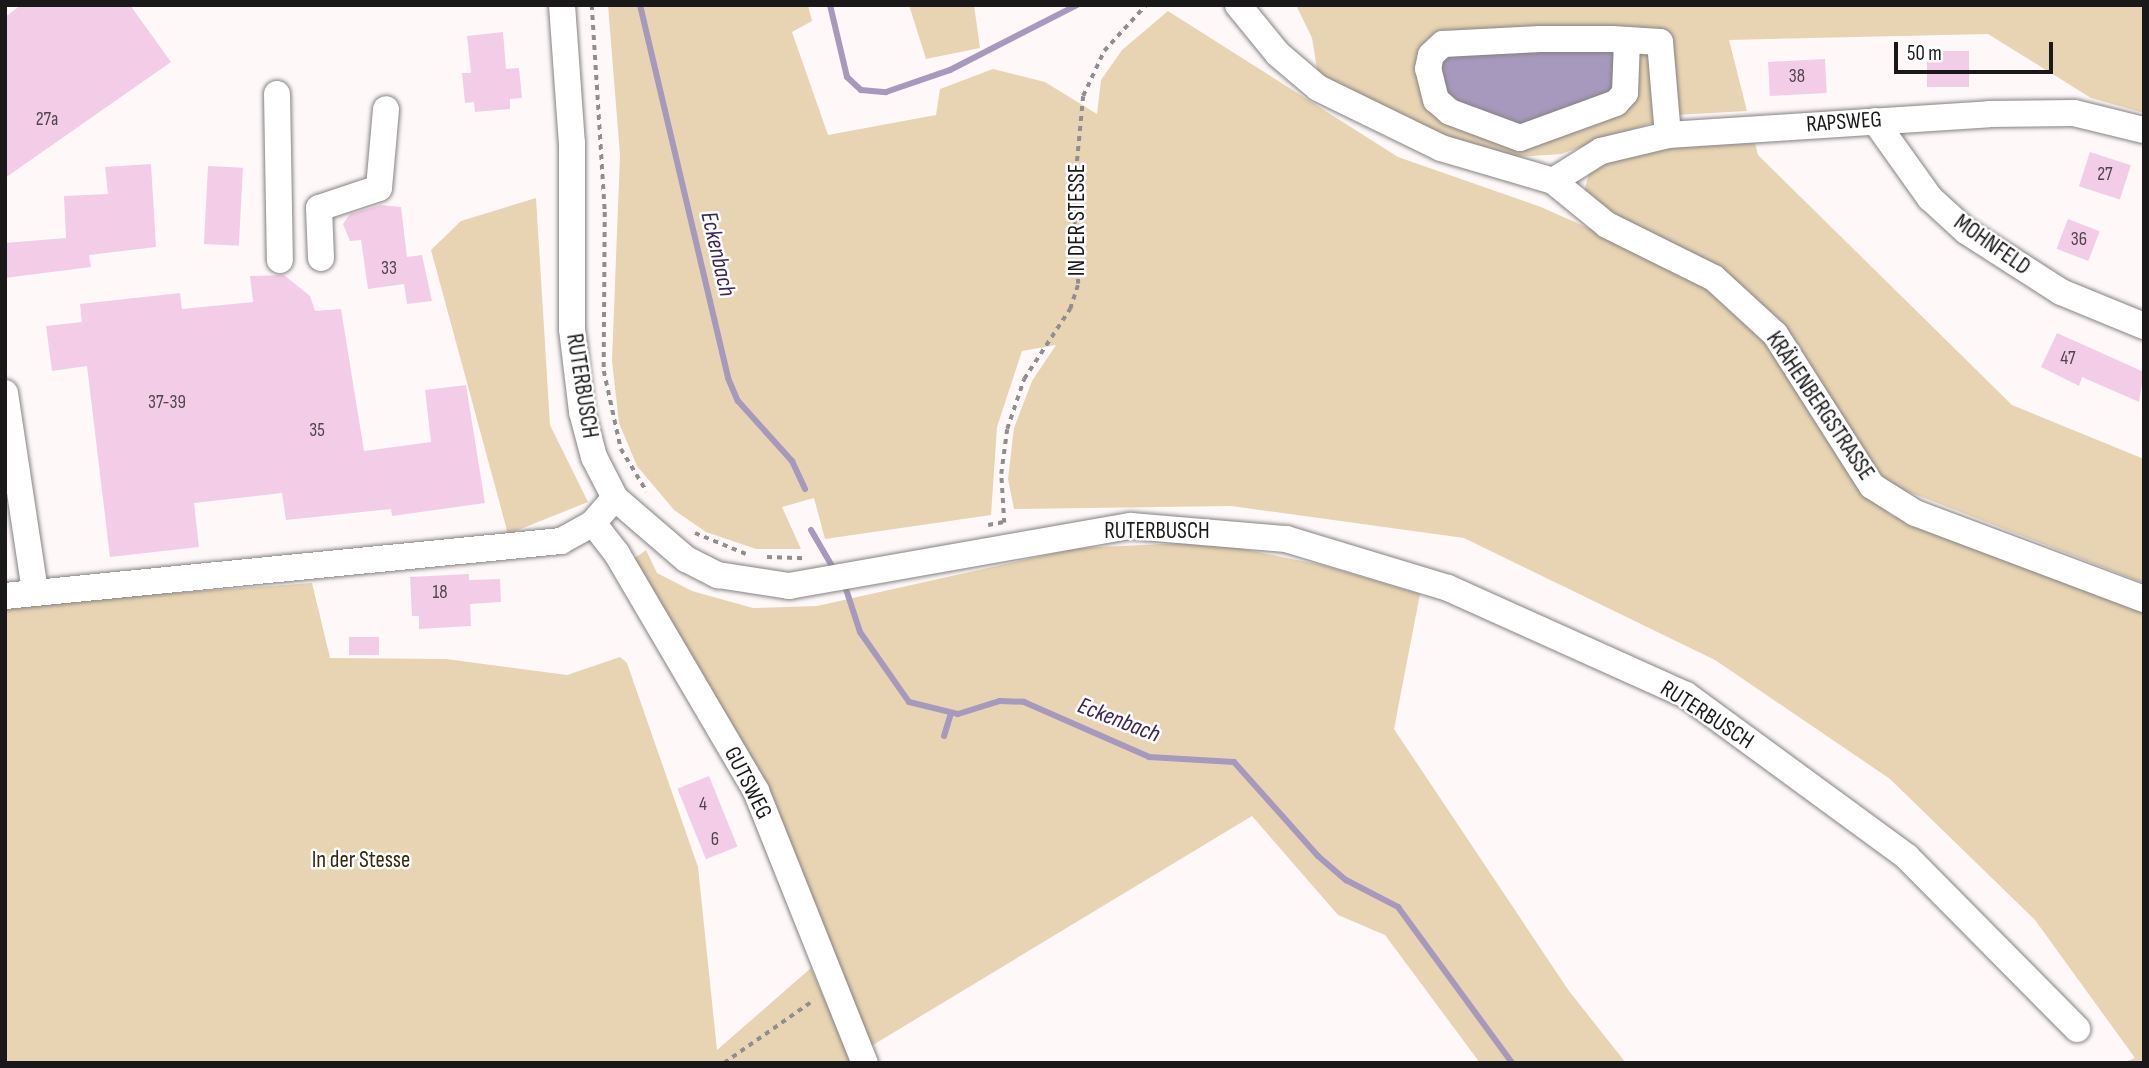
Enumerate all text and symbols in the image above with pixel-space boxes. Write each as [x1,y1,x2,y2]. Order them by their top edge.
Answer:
scale bar [1897,28,2056,72]
text: 50 m [1907,41,1942,66]
house number: 38 [1789,66,1805,88]
street label: RAPSWEG [1805,106,1883,138]
house number: 27a [36,109,58,131]
street label: IN DER STESSE [1063,164,1091,276]
house number: 27 [2097,164,2113,186]
water label: Eckenbach [694,209,742,299]
street label: MOHNFELD [1949,209,2035,281]
house number: 36 [2071,229,2087,251]
house number: 33 [381,258,397,280]
street label: KRÄHENBERGSTRASSE [1760,326,1880,486]
street label: RUTERBUSCH [560,332,604,440]
house number: 47 [2060,348,2076,370]
house number: 37-39 [148,392,186,414]
house number: 35 [309,420,325,442]
street label: RUTERBUSCH [1104,517,1210,545]
house number: 18 [433,582,447,604]
street label: RUTERBUSCH [1655,675,1759,755]
water label: Eckenbach [1074,691,1164,749]
street label: GUTSWEG [718,742,778,824]
house number: 4 [699,794,707,816]
house number: 6 [711,829,719,851]
park label: In der Stesse [312,846,410,874]

